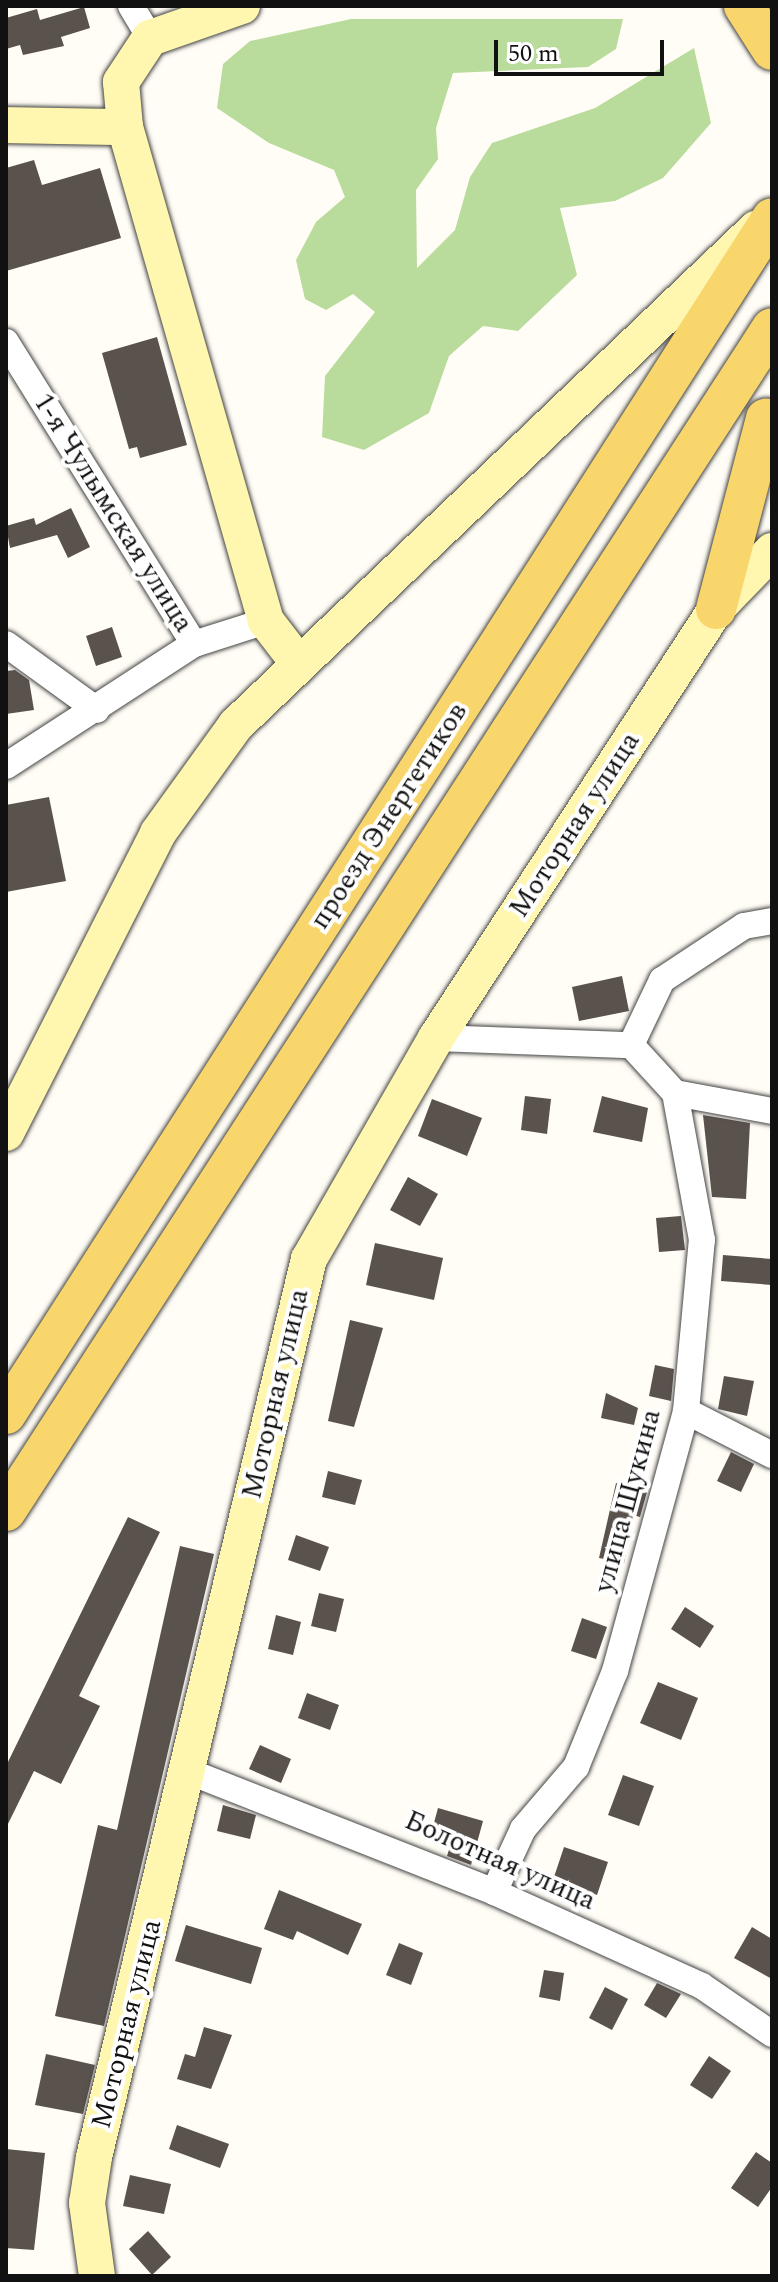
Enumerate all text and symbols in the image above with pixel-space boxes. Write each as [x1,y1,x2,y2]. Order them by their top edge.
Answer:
scale bar [498,24,668,74]
text: 50 m [508,36,559,72]
street label: 1-я Чулымская улица [26,387,200,639]
street label: проезд Энергетиков [303,696,475,936]
street label: Моторная улица [503,726,647,924]
street label: Моторная улица [236,1286,316,1502]
street label: улица Щукина [587,1406,669,1596]
street label: Болотная улица [399,1804,601,1918]
street label: Моторная улица [85,1916,169,2132]

